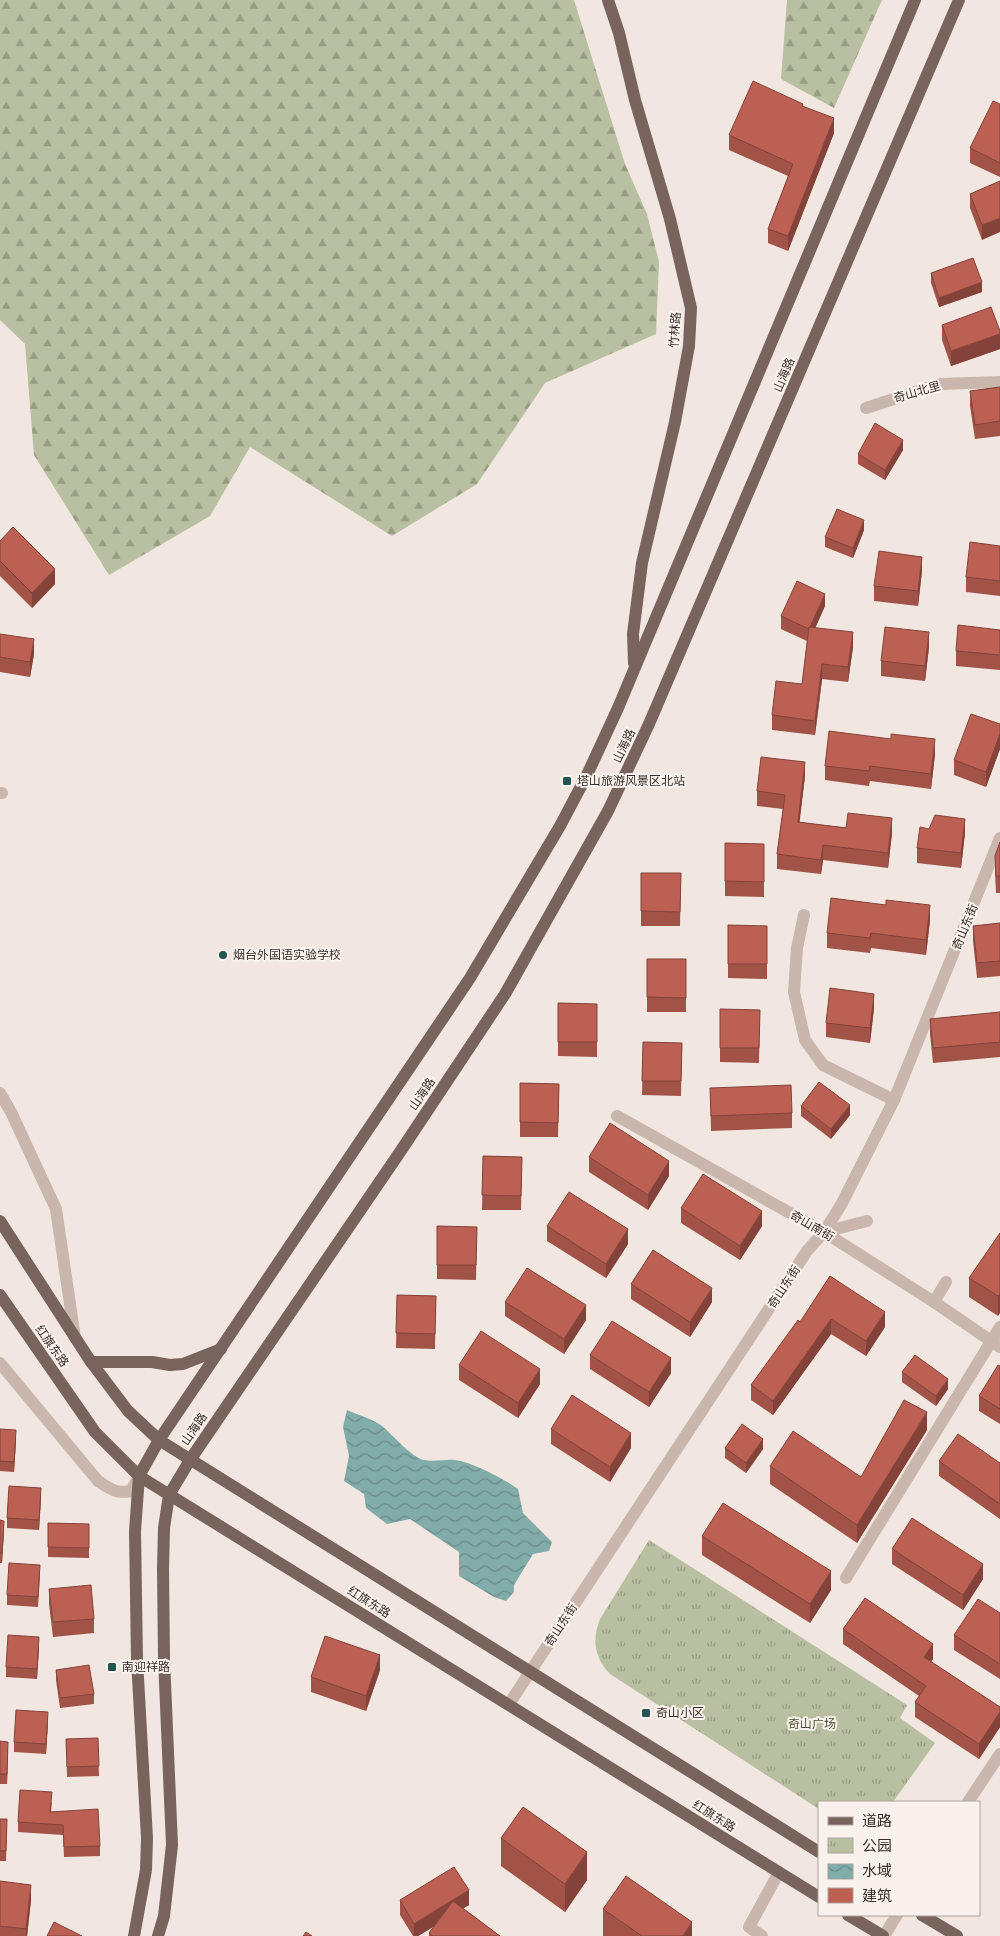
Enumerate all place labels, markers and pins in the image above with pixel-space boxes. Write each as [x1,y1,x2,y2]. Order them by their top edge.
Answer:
place label: 塔山旅游风景区北站 [577,774,685,788]
marker: 塔山旅游风景区北站 [561,775,573,787]
place label: 烟台外国语实验学校 [233,948,341,962]
marker: 烟台外国语实验学校 [217,949,229,961]
place label: 南迎祥路 [122,1660,170,1674]
marker: 南迎祥路 [106,1661,118,1673]
place label: 奇山小区 [656,1706,704,1720]
marker: 奇山小区 [640,1707,652,1719]

